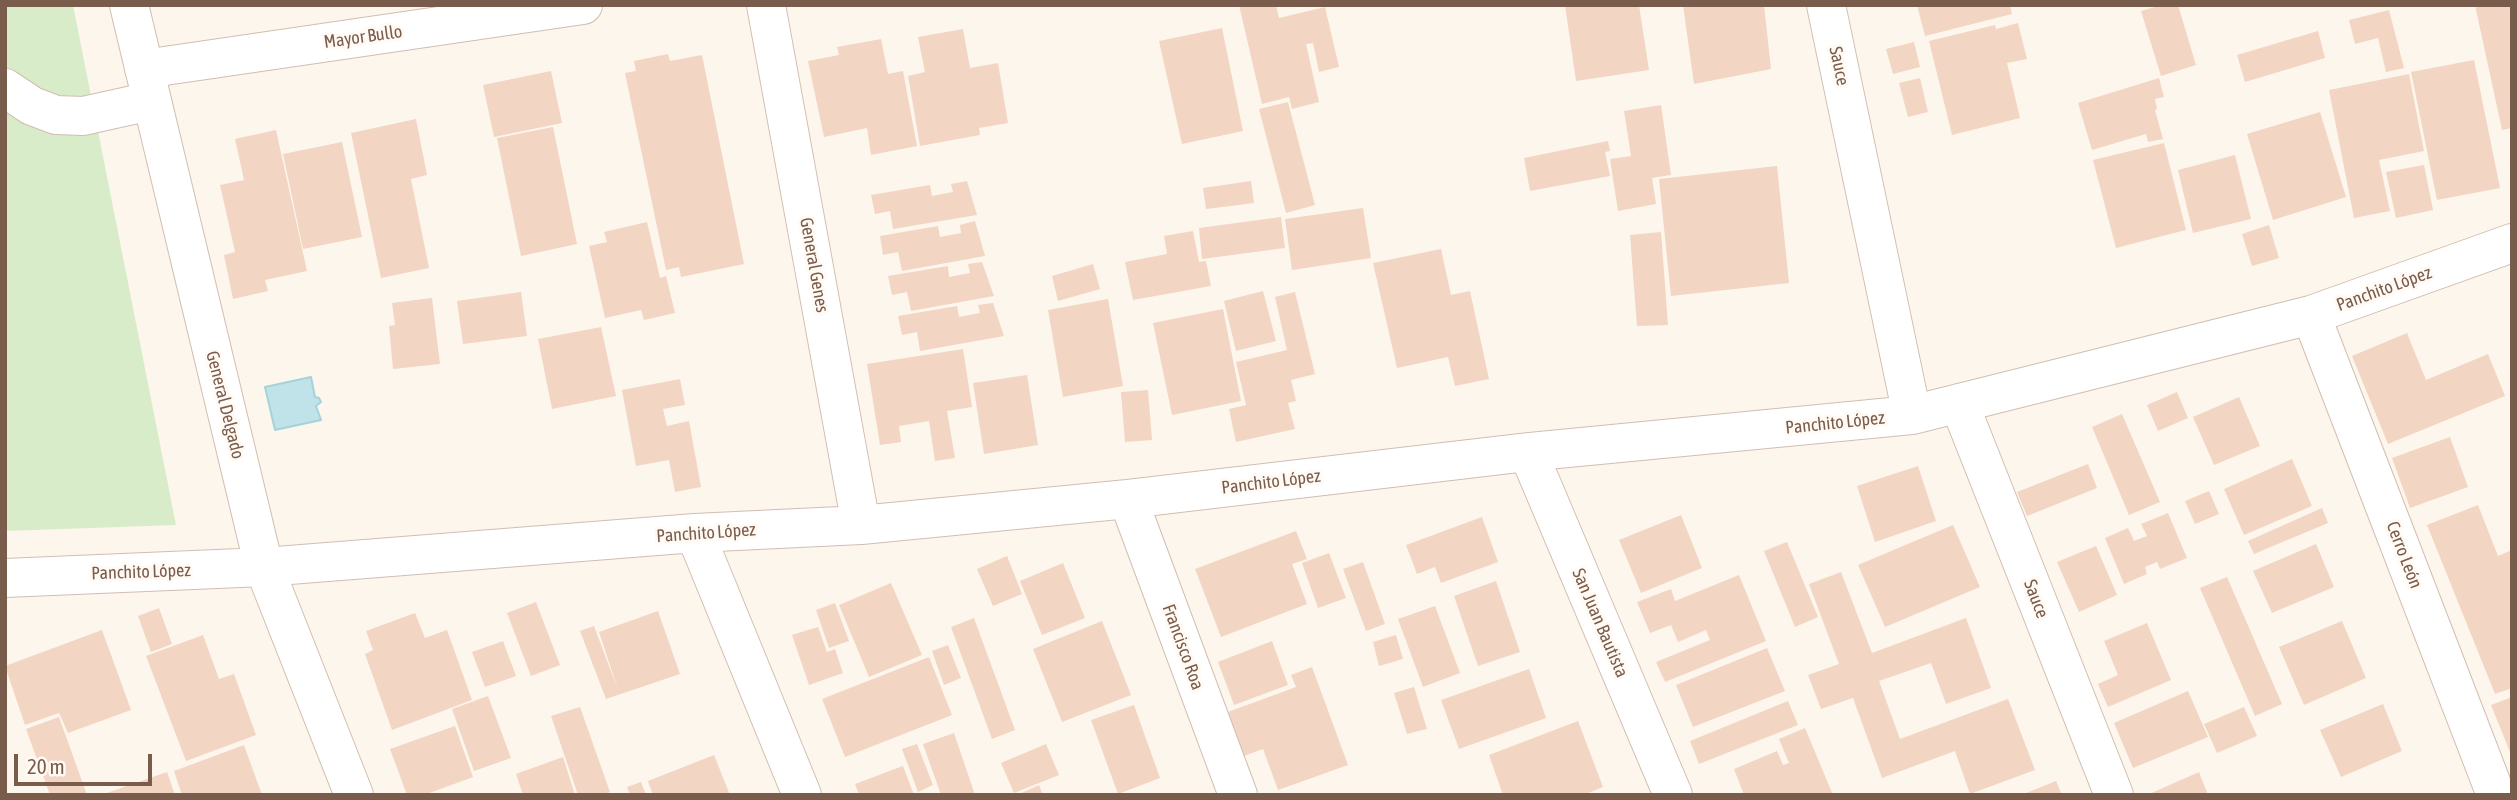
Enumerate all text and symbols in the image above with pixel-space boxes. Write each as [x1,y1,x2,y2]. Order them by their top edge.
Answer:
street label: Mayor Bullo [322,21,404,53]
street label: Sauce [1824,44,1854,88]
street label: General Genes [795,216,833,314]
street label: Panchito López [2333,262,2435,316]
street label: General Delgado [201,349,249,461]
street label: Panchito López [1784,407,1886,439]
street label: Panchito López [1220,465,1322,499]
street label: Cerro León [2381,518,2427,592]
street label: Panchito López [656,519,756,547]
street label: Panchito López [91,559,191,585]
street label: San Juan Bautista [1567,565,1633,681]
street label: Sauce [2019,577,2053,621]
street label: Francisco Roa [1158,601,1208,693]
scale bar [18,740,156,784]
text: 20 m [27,754,65,778]

